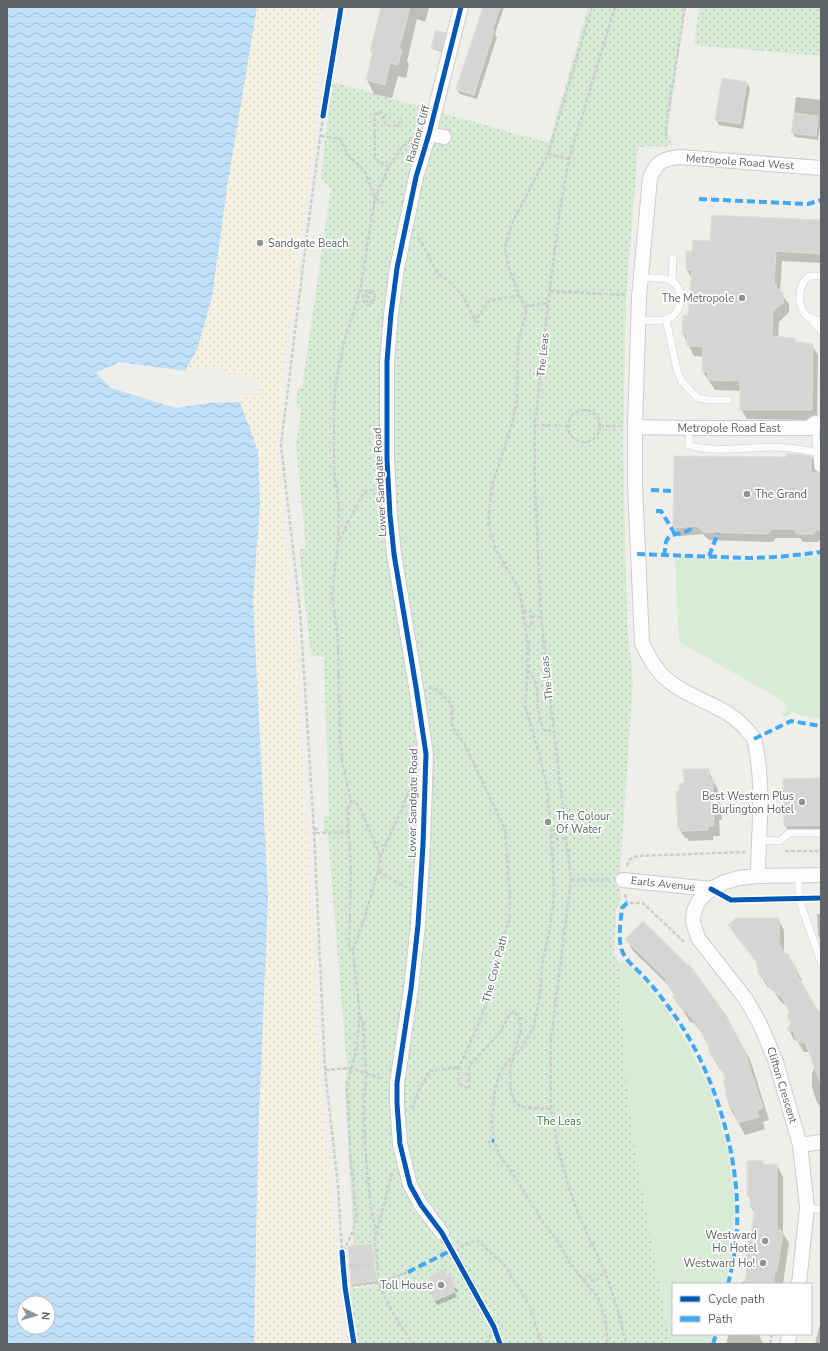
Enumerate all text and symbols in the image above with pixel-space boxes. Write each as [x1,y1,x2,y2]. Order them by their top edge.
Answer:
street label: Radnor Cliff [403,103,433,164]
street label: Metropole Road West [685,151,795,173]
place label: Sandgate Beach [268,236,348,251]
marker: Sandgate Beach [255,238,265,248]
place label: The Metropole [662,291,734,306]
marker: The Metropole [737,293,747,303]
street label: The Leas [533,332,553,378]
street label: Metropole Road East [677,421,781,436]
street label: Lower Sandgate Road [370,427,390,537]
place label: The Grand [755,487,807,502]
marker: The Grand [742,489,752,499]
street label: The Leas [537,655,557,701]
street label: Lower Sandgate Road [405,748,421,858]
place label: Best Western Plus Burlington Hotel [702,789,795,817]
marker: Best Western Plus Burlington Hotel [797,797,807,807]
place label: The Colour Of Water [556,809,610,837]
marker: The Colour Of Water [543,817,553,827]
street label: Earls Avenue [630,873,696,895]
street label: The Cow Path [479,934,511,1004]
street label: Clifton Crescent [763,1045,801,1125]
park label: The Leas [537,1114,581,1129]
place label: Westward Ho Hotel [705,1228,758,1256]
marker: Westward Ho Hotel [760,1236,770,1246]
place label: Westward Ho! [683,1256,755,1271]
marker: Westward Ho! [758,1258,768,1268]
place label: Toll House [380,1278,433,1293]
marker: Toll House [436,1280,446,1290]
legend [672,1283,812,1335]
text: Cycle path [708,1291,765,1307]
north arrow [16,1295,56,1335]
text: N [38,1311,53,1321]
text: Path [708,1311,733,1327]

